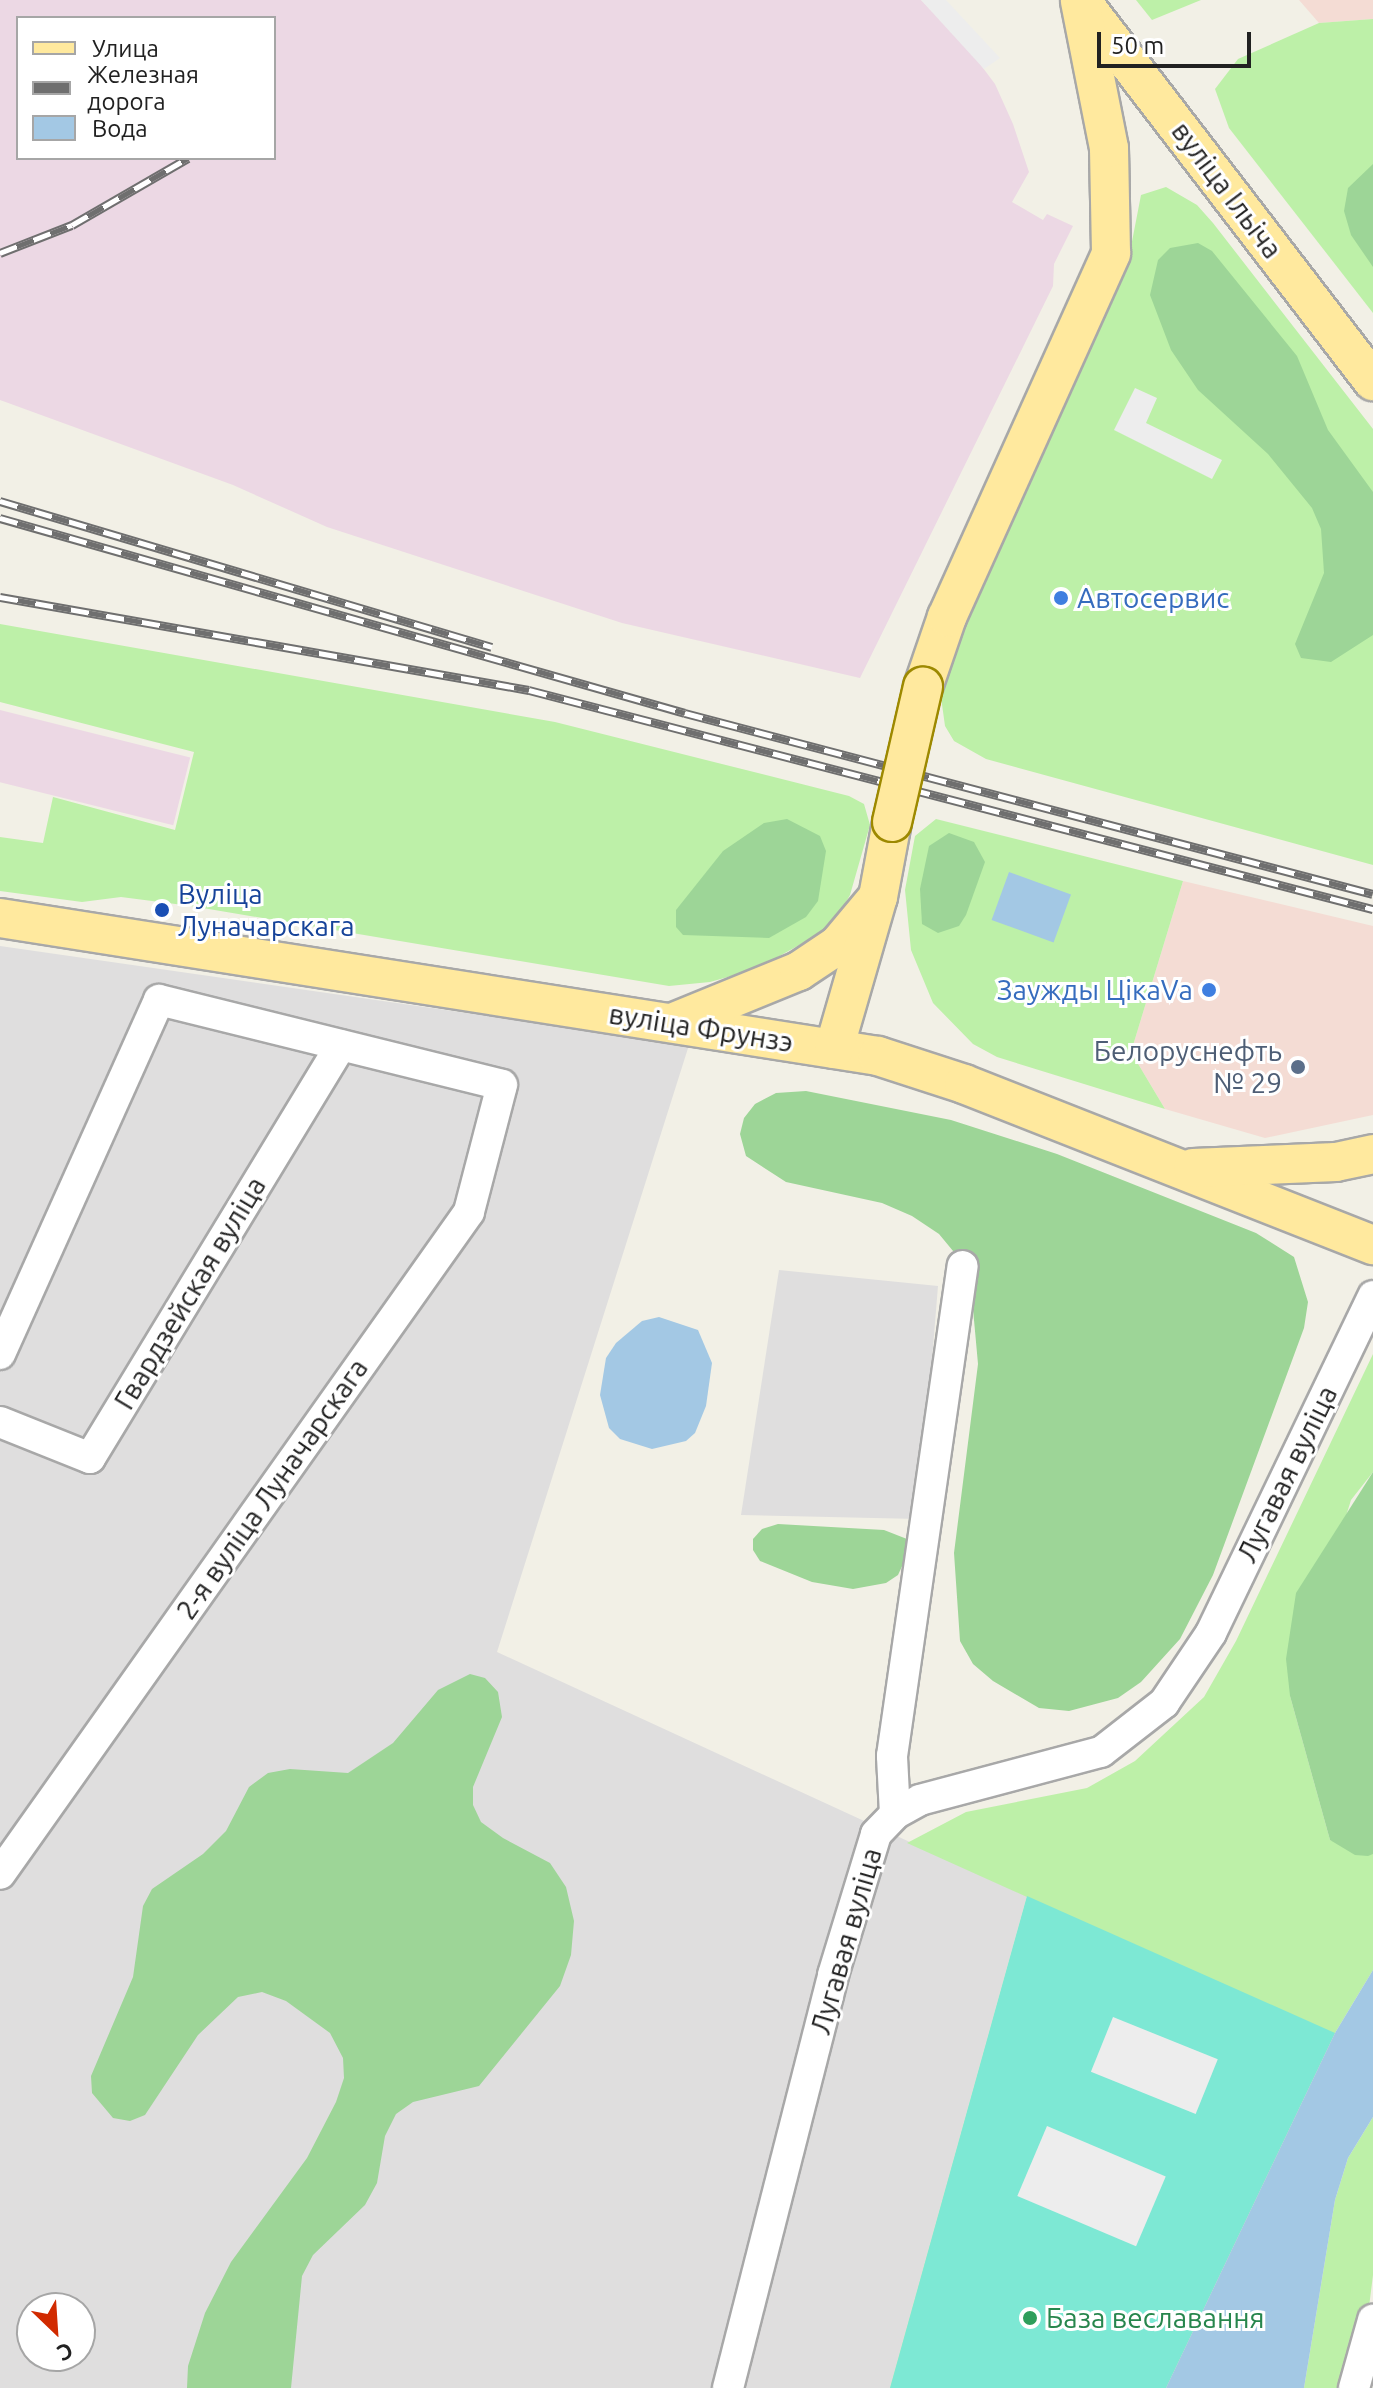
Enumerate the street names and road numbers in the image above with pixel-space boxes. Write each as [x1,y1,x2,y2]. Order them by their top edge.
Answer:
street label: вуліца Ільіча [1165,115,1289,265]
street label: вуліца Фрунзэ [607,997,795,1059]
street label: Гвардзейская вуліца [107,1171,273,1415]
street label: 2-я вуліца Луначарскага [169,1352,375,1626]
street label: Лугавая вуліца [1230,1380,1344,1568]
street label: Лугавая вуліца [803,1844,889,2038]

